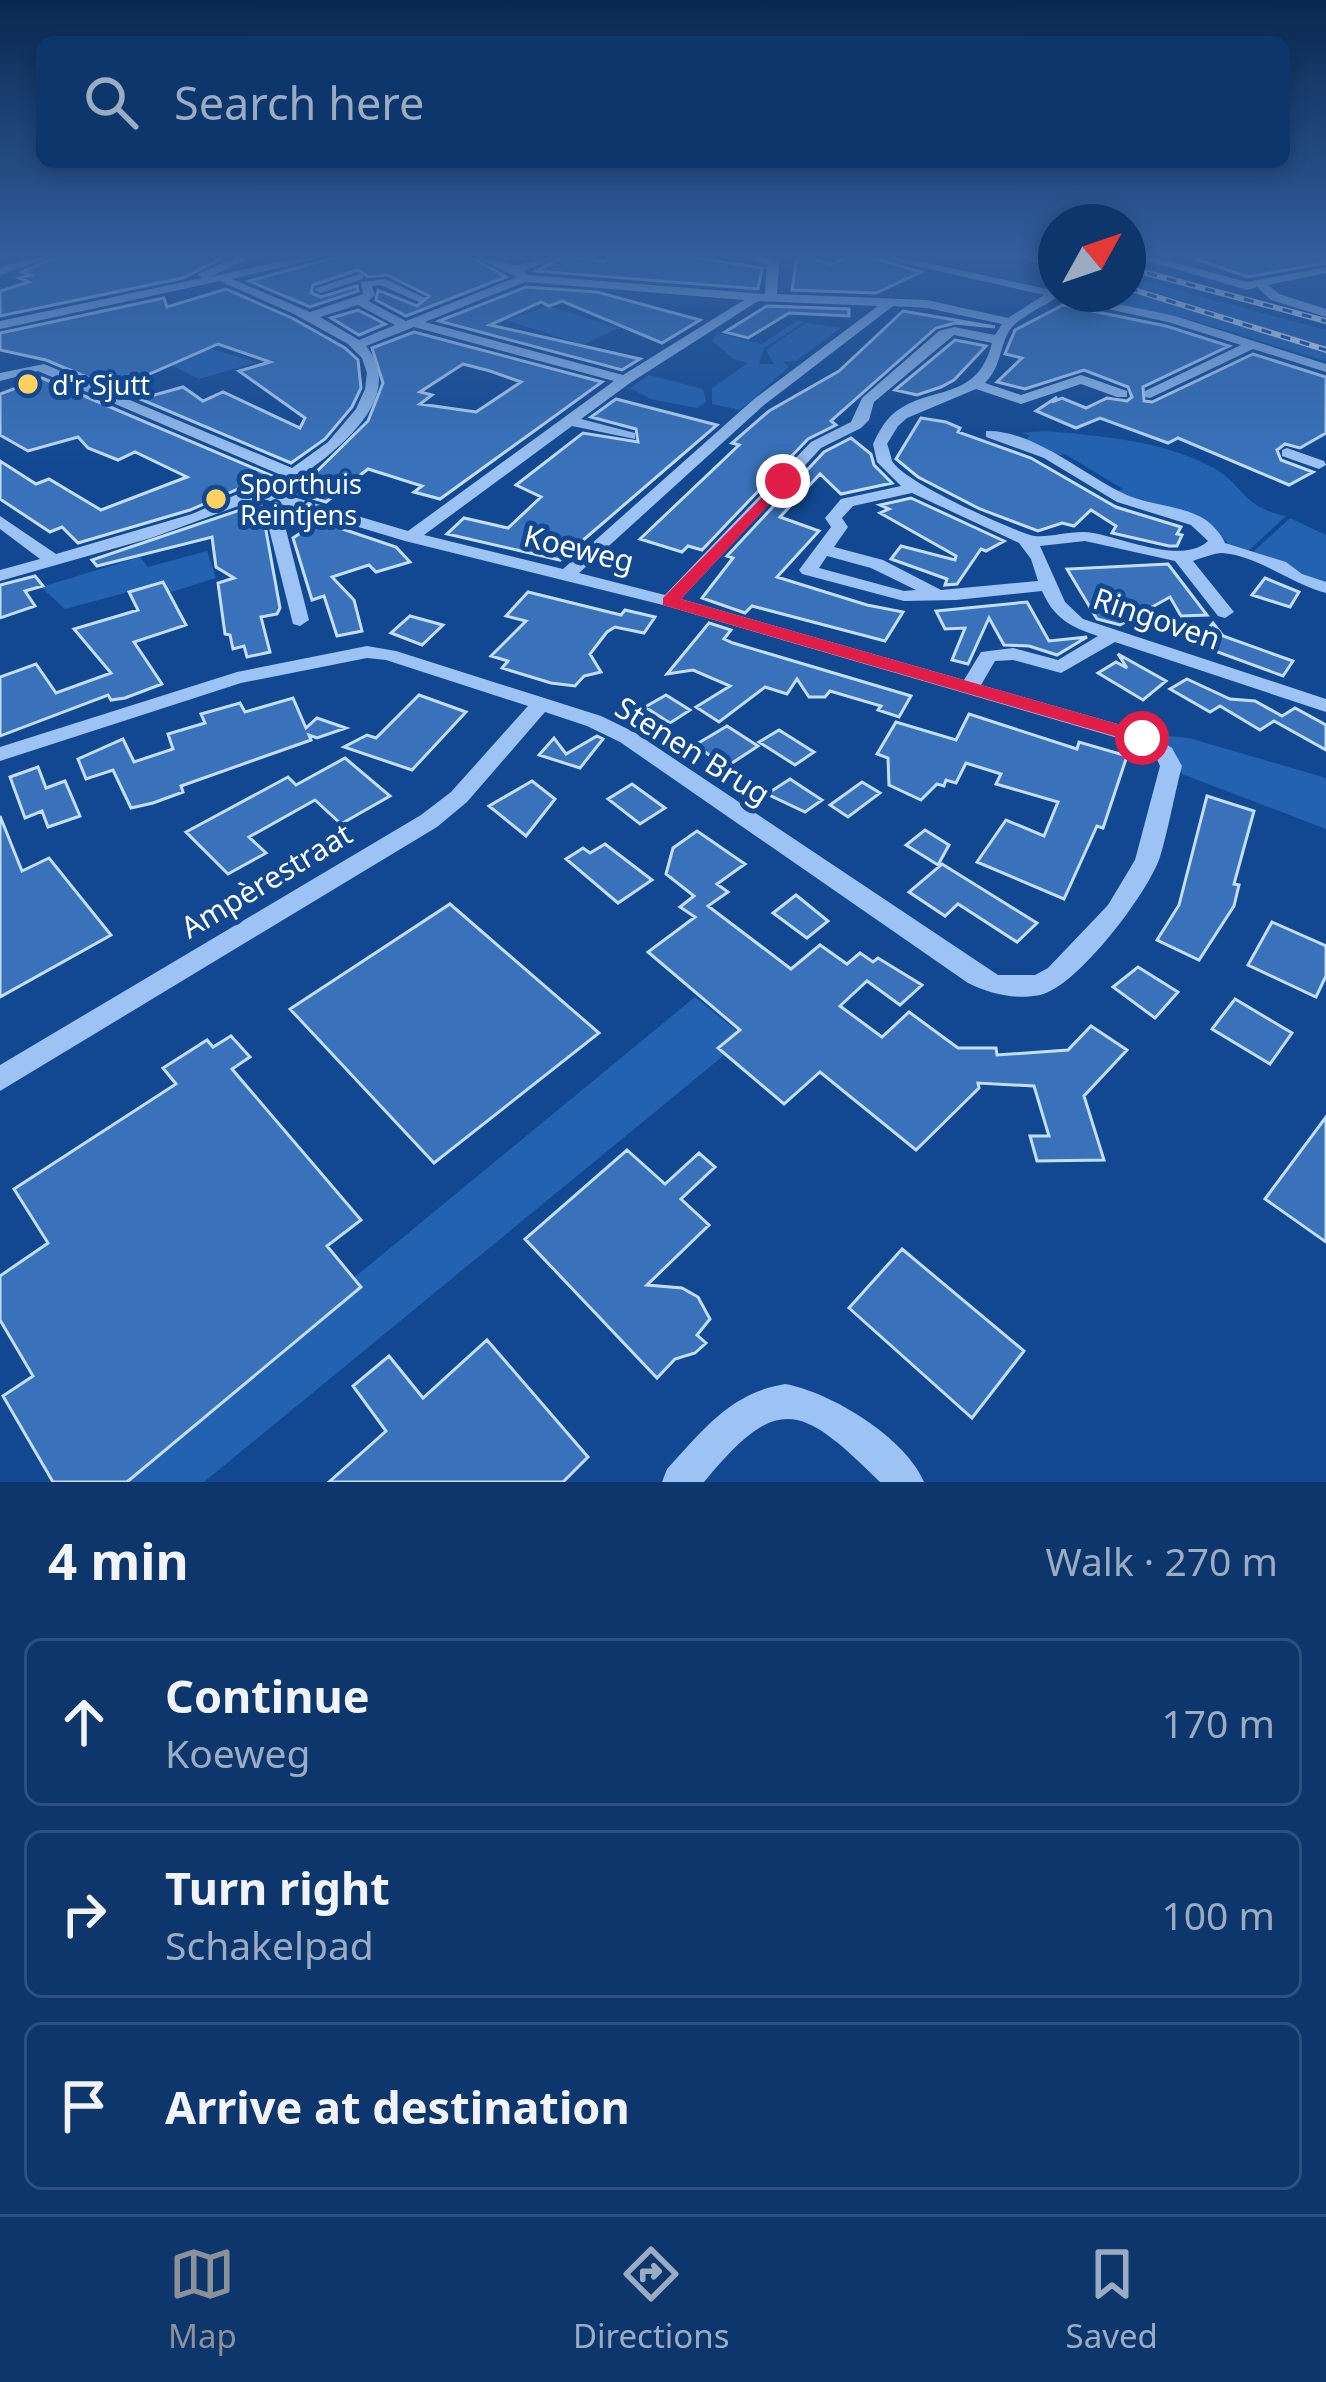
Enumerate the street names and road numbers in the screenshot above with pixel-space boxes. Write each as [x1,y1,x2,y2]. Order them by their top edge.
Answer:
street label: Koeweg [520,515,638,581]
street label: Ringoven [1088,577,1226,659]
street label: Stenen Brug [608,686,778,814]
street label: Ampèrestraat [173,813,359,947]

